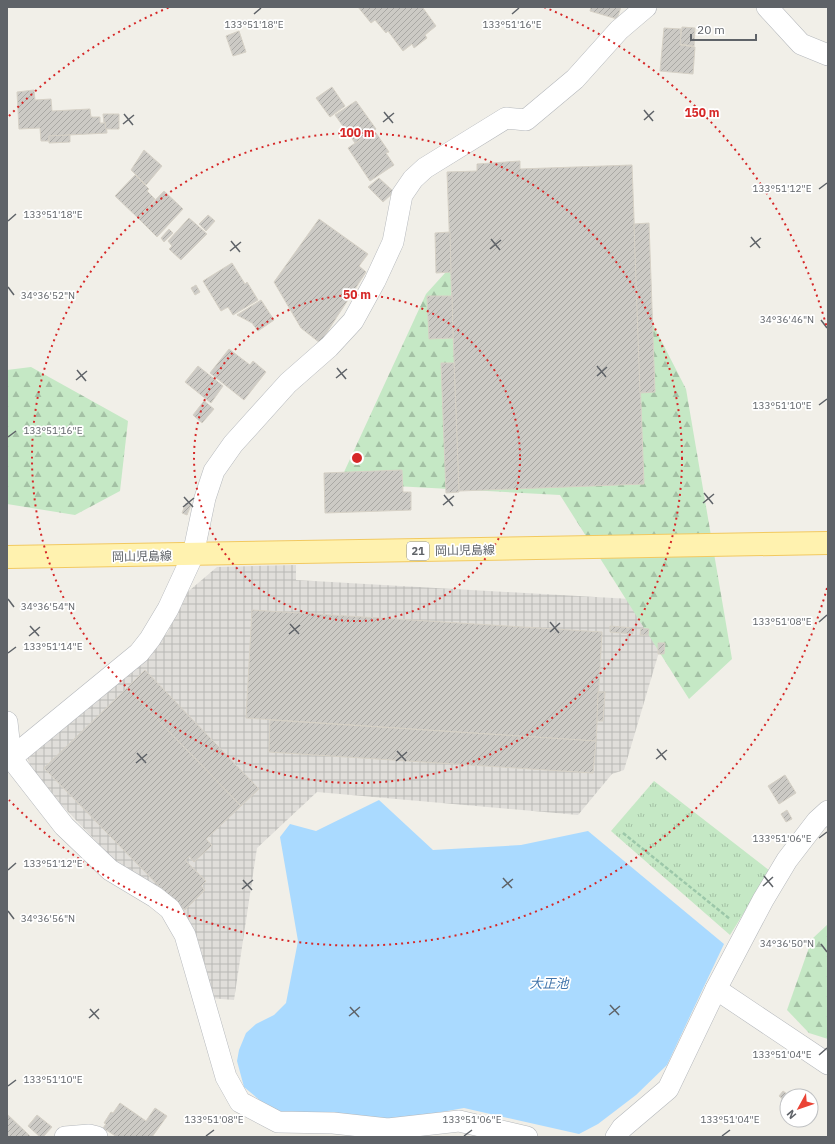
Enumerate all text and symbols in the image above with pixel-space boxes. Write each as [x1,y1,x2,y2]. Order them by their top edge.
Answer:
scale bar [691,16,756,42]
text: 133°51'18"E [224,18,284,31]
text: 133°51'16"E [482,18,542,31]
text: 20 m [697,22,725,37]
text: 150 m [684,105,720,120]
text: 100 m [339,125,375,140]
text: 133°51'12"E [752,182,812,195]
text: 133°51'18"E [23,208,83,221]
text: 50 m [343,287,371,302]
text: 34°36'52"N [21,289,75,302]
text: 34°36'46"N [760,313,814,326]
text: 133°51'10"E [752,399,812,412]
text: 133°51'16"E [23,424,83,437]
centre of rings [350,451,364,465]
road number: 21 [407,542,429,560]
street label: 岡山児島線 [435,542,495,558]
street label: 岡山児島線 [112,548,172,564]
text: 34°36'54"N [21,600,75,613]
text: 133°51'08"E [752,615,812,628]
text: 133°51'14"E [23,640,83,653]
text: 133°51'06"E [752,832,812,845]
text: 133°51'12"E [23,857,83,870]
text: 34°36'56"N [21,912,75,925]
text: 34°36'50"N [760,937,814,950]
water label: 大正池 [529,975,570,992]
text: 133°51'04"E [752,1048,812,1061]
text: 133°51'10"E [23,1073,83,1086]
north arrow [779,1088,819,1128]
text: N [783,1107,799,1122]
text: 133°51'08"E [184,1113,244,1126]
text: 133°51'06"E [442,1113,502,1126]
text: 133°51'04"E [700,1113,760,1126]

